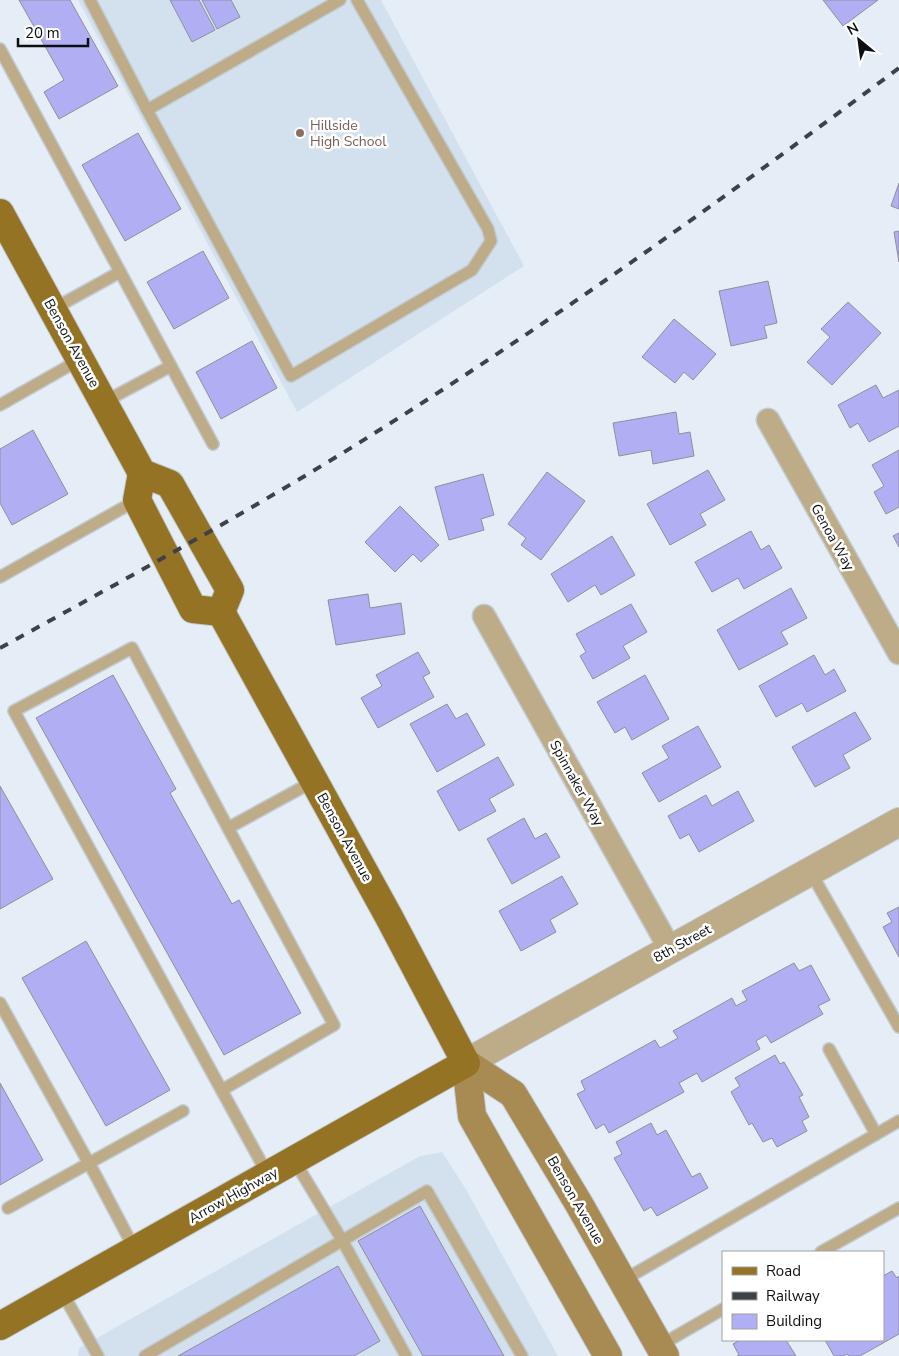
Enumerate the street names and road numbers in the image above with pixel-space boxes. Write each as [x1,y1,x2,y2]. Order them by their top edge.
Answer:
street label: Benson Avenue [39,296,104,391]
street label: Genoa Way [806,500,859,575]
street label: Spinnaker Way [545,737,608,830]
street label: Benson Avenue [312,790,377,885]
street label: 8th Street [650,920,715,967]
street label: Benson Avenue [543,1153,608,1248]
street label: Arrow Highway [185,1163,282,1228]

